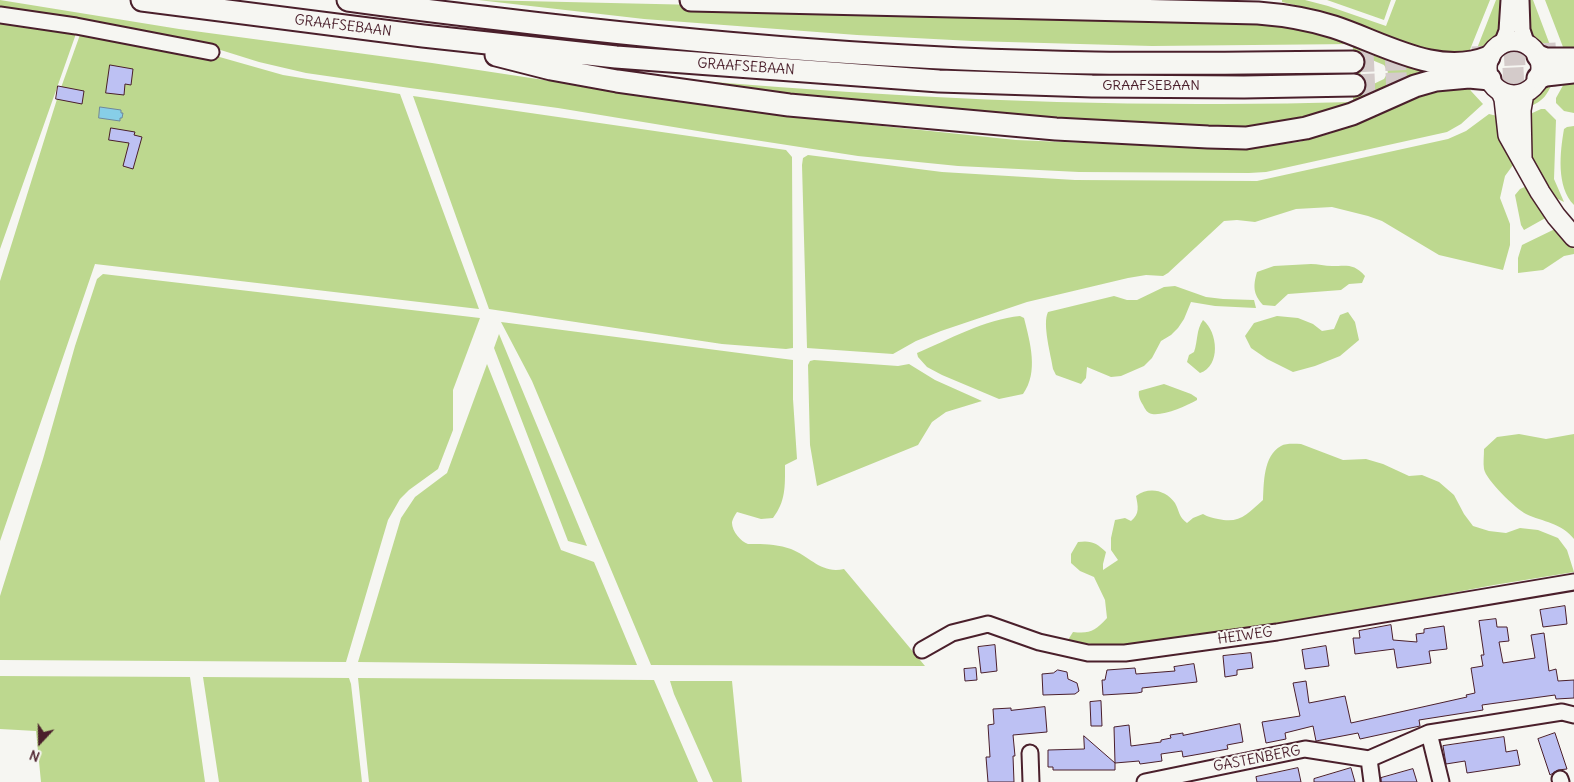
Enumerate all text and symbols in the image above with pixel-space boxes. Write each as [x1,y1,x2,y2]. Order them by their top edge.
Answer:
street label: GRAAFSEBAAN [293,12,393,40]
street label: GRAAFSEBAAN [697,55,795,79]
street label: GRAAFSEBAAN [1102,78,1200,94]
street label: HEIWEG [1216,624,1274,648]
north arrow [15,717,65,767]
street label: GASTENBERG [1212,742,1302,776]
text: N [27,746,42,766]

